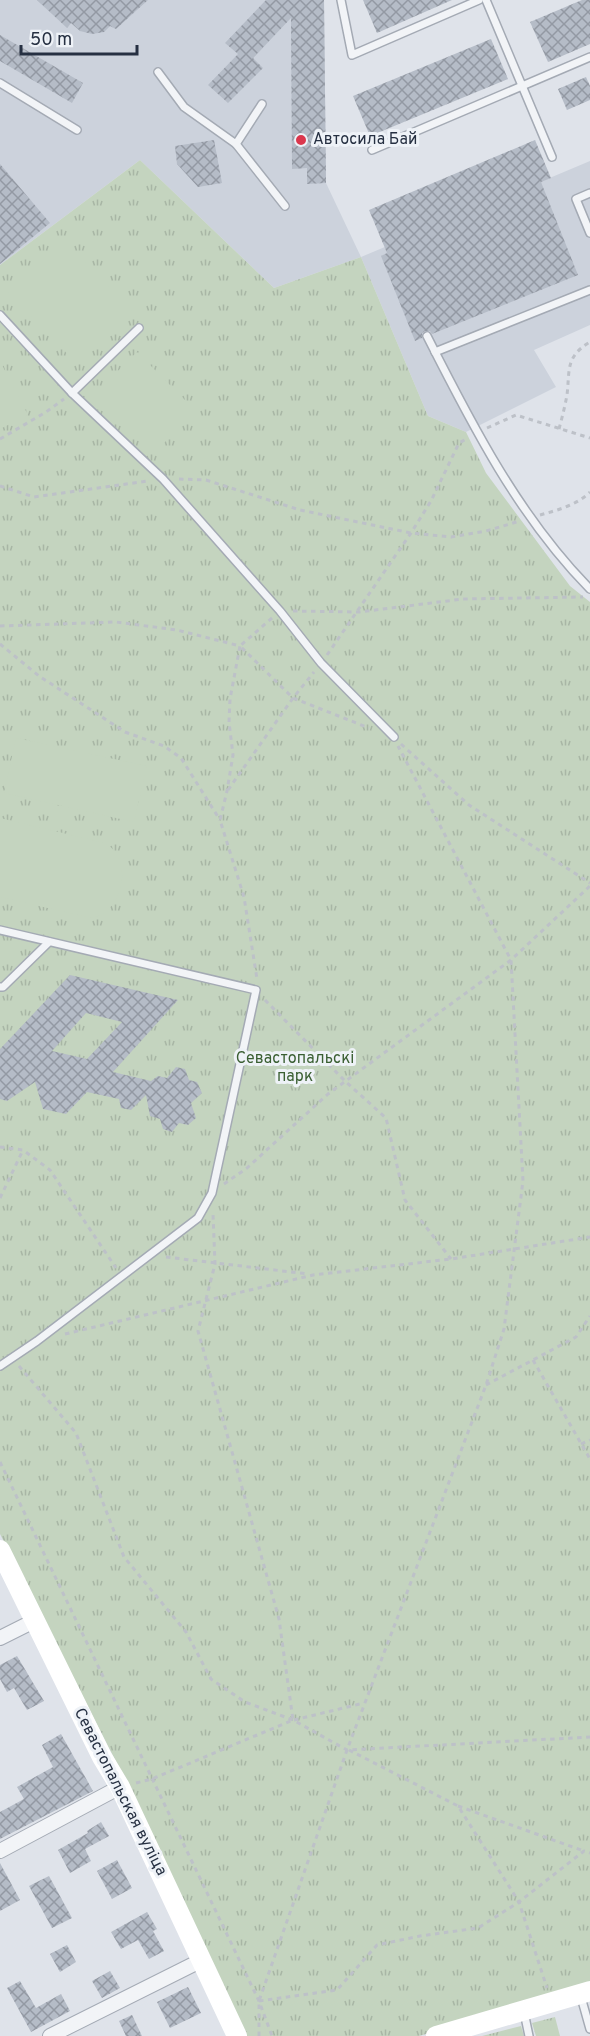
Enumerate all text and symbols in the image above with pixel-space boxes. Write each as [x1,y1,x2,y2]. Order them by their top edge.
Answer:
scale bar [21,18,136,56]
text: 50 m [30,29,72,52]
place label: Автосила Бай [313,130,417,150]
marker: Автосила Бай [294,133,308,147]
park label: Севастопальскі парк [236,1049,354,1087]
street label: Севастопальская вуліца [69,1705,171,1879]

